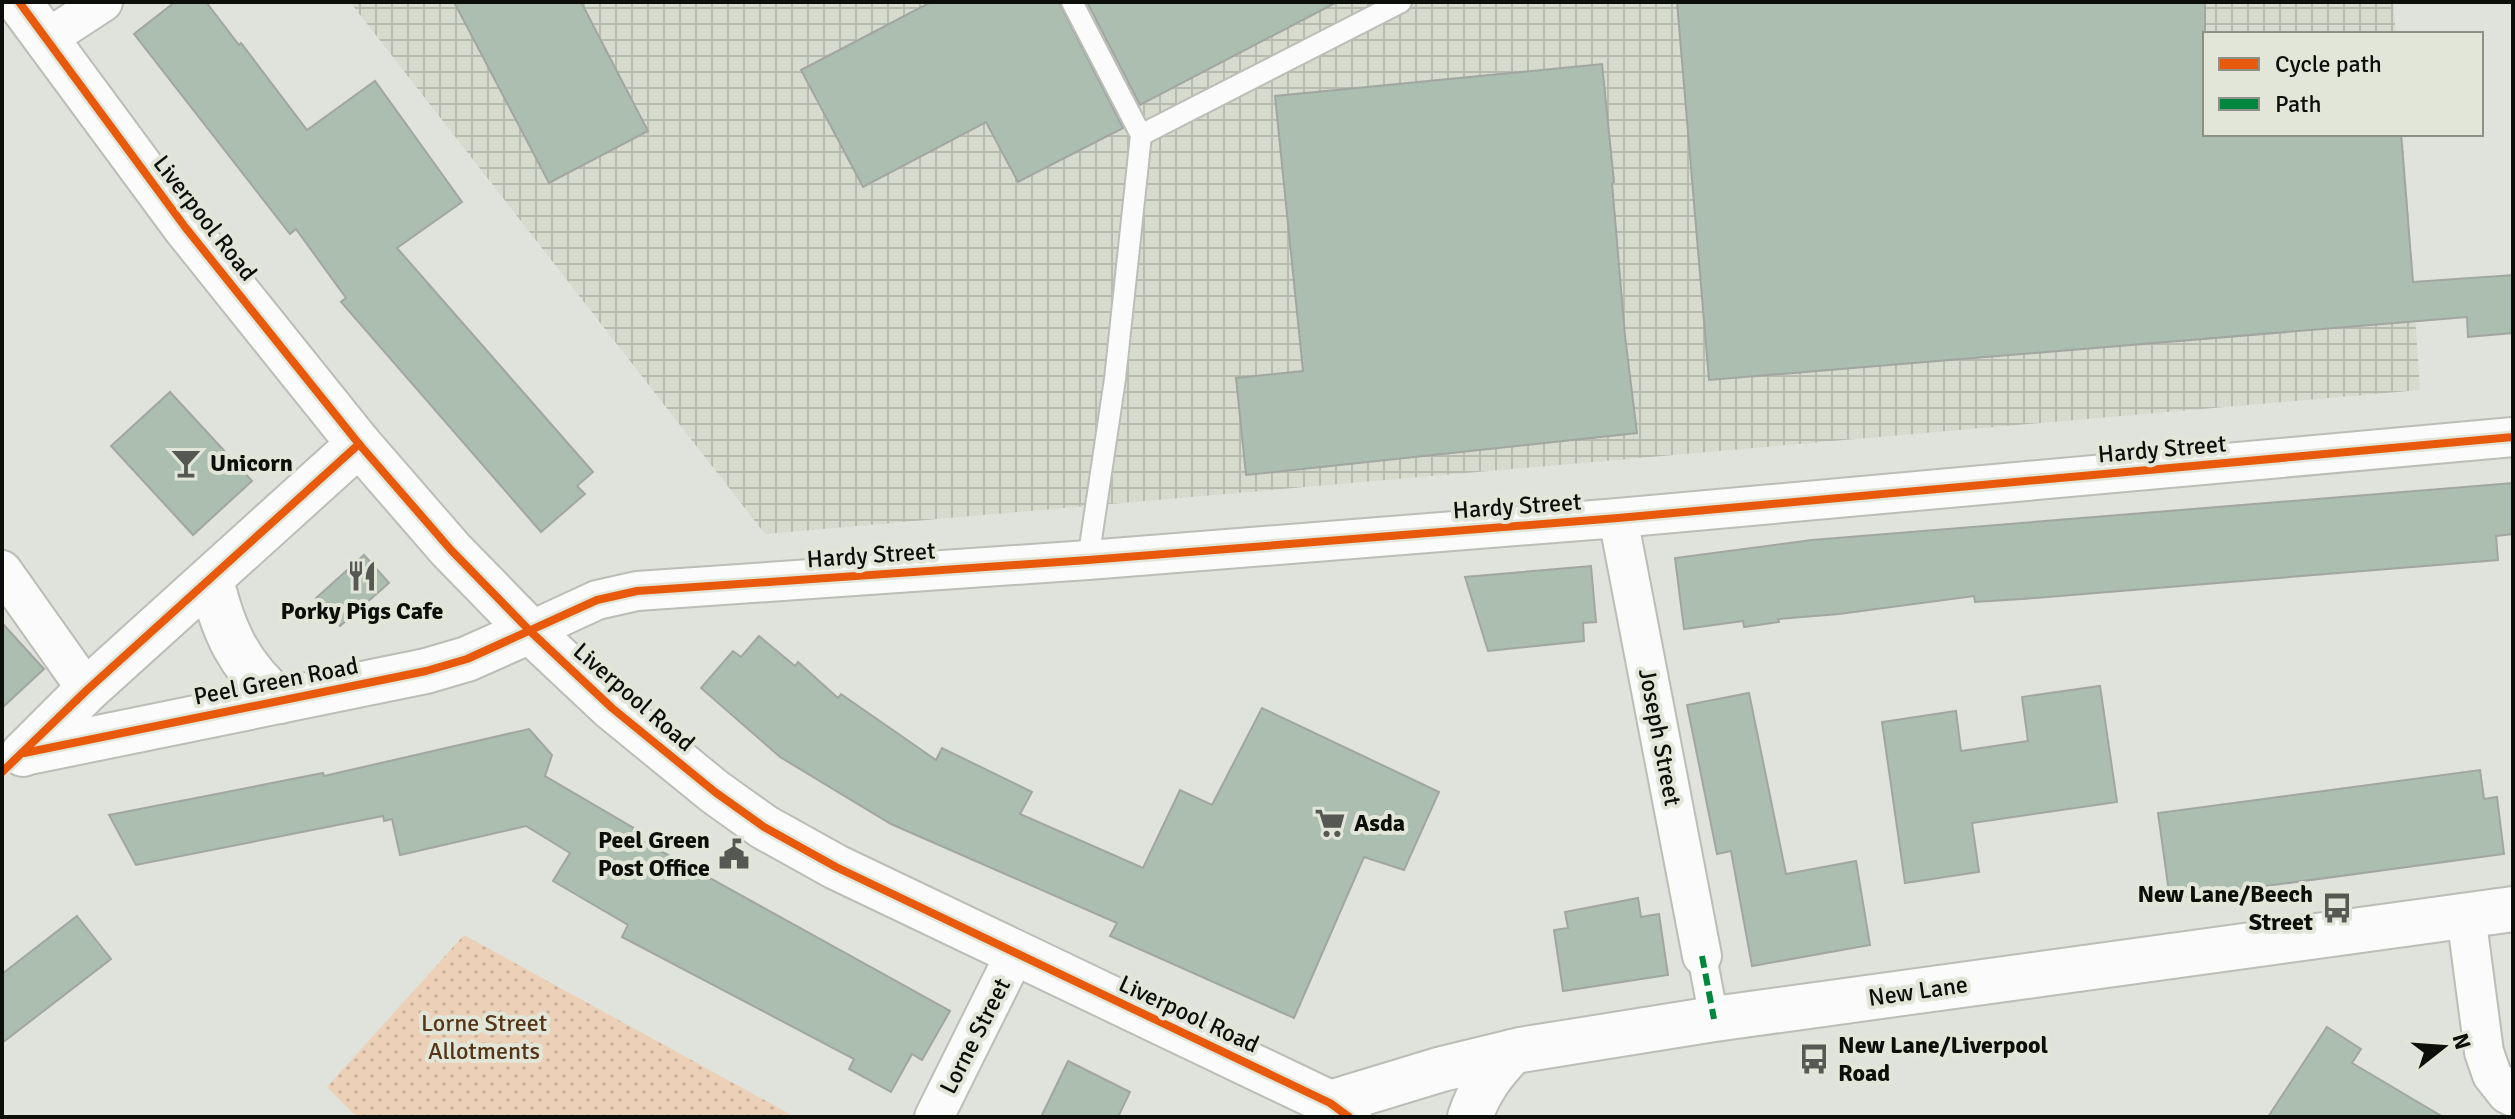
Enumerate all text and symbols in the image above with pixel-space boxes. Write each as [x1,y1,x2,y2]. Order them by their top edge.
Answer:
legend [2203,32,2483,136]
text: Cycle path [2275,49,2382,79]
text: Path [2275,89,2321,119]
street label: Liverpool Road [147,149,263,287]
street label: Hardy Street [2097,428,2227,470]
bar icon: Unicorn [169,446,203,480]
place label: Unicorn [210,448,293,478]
street label: Hardy Street [1452,487,1582,525]
street label: Hardy Street [806,536,936,574]
restaurant icon: Porky Pigs Cafe [345,559,379,593]
place label: Porky Pigs Cafe [281,596,444,626]
street label: Liverpool Road [567,636,701,758]
street label: Peel Green Road [191,650,361,712]
street label: Joseph Street [1632,666,1688,808]
supermarket icon: Asda [1313,806,1347,840]
place label: Asda [1354,808,1405,838]
place label: Peel Green Post Office [598,825,710,883]
public building icon: Peel Green Post Office [717,837,751,871]
place label: New Lane/Beech Street [2137,879,2313,937]
bus stop icon: New Lane/Beech Street [2320,891,2354,925]
street label: Liverpool Road [1114,968,1264,1060]
street label: New Lane [1866,969,1970,1013]
street label: Lorne Street [933,973,1017,1099]
north arrow [2403,1007,2483,1087]
park label: Lorne Street Allotments [421,1008,547,1066]
place label: New Lane/Liverpool Road [1838,1030,2049,1088]
text: N [2446,1030,2477,1053]
bus stop icon: New Lane/Liverpool Road [1797,1042,1831,1076]

